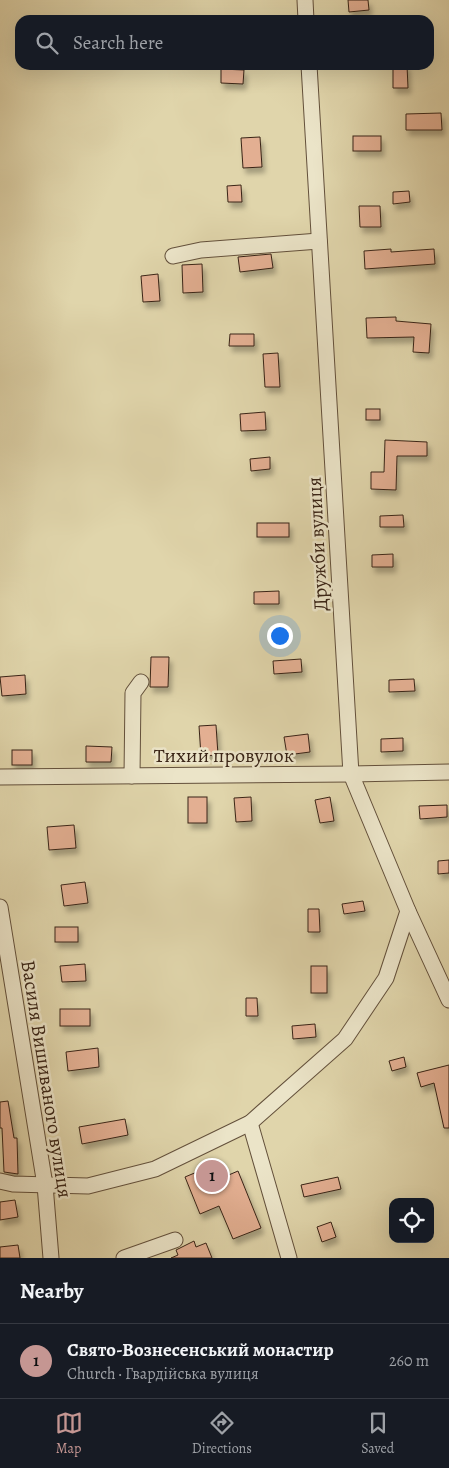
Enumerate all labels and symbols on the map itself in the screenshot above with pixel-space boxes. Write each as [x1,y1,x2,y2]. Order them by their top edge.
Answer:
street label: Дружби вулиця [301,476,334,612]
your location [267,623,293,649]
street label: Тихий провулок [154,742,294,769]
street label: Василя Вишиваного вулиця [14,958,79,1200]
pin: 1 [196,1157,228,1195]

